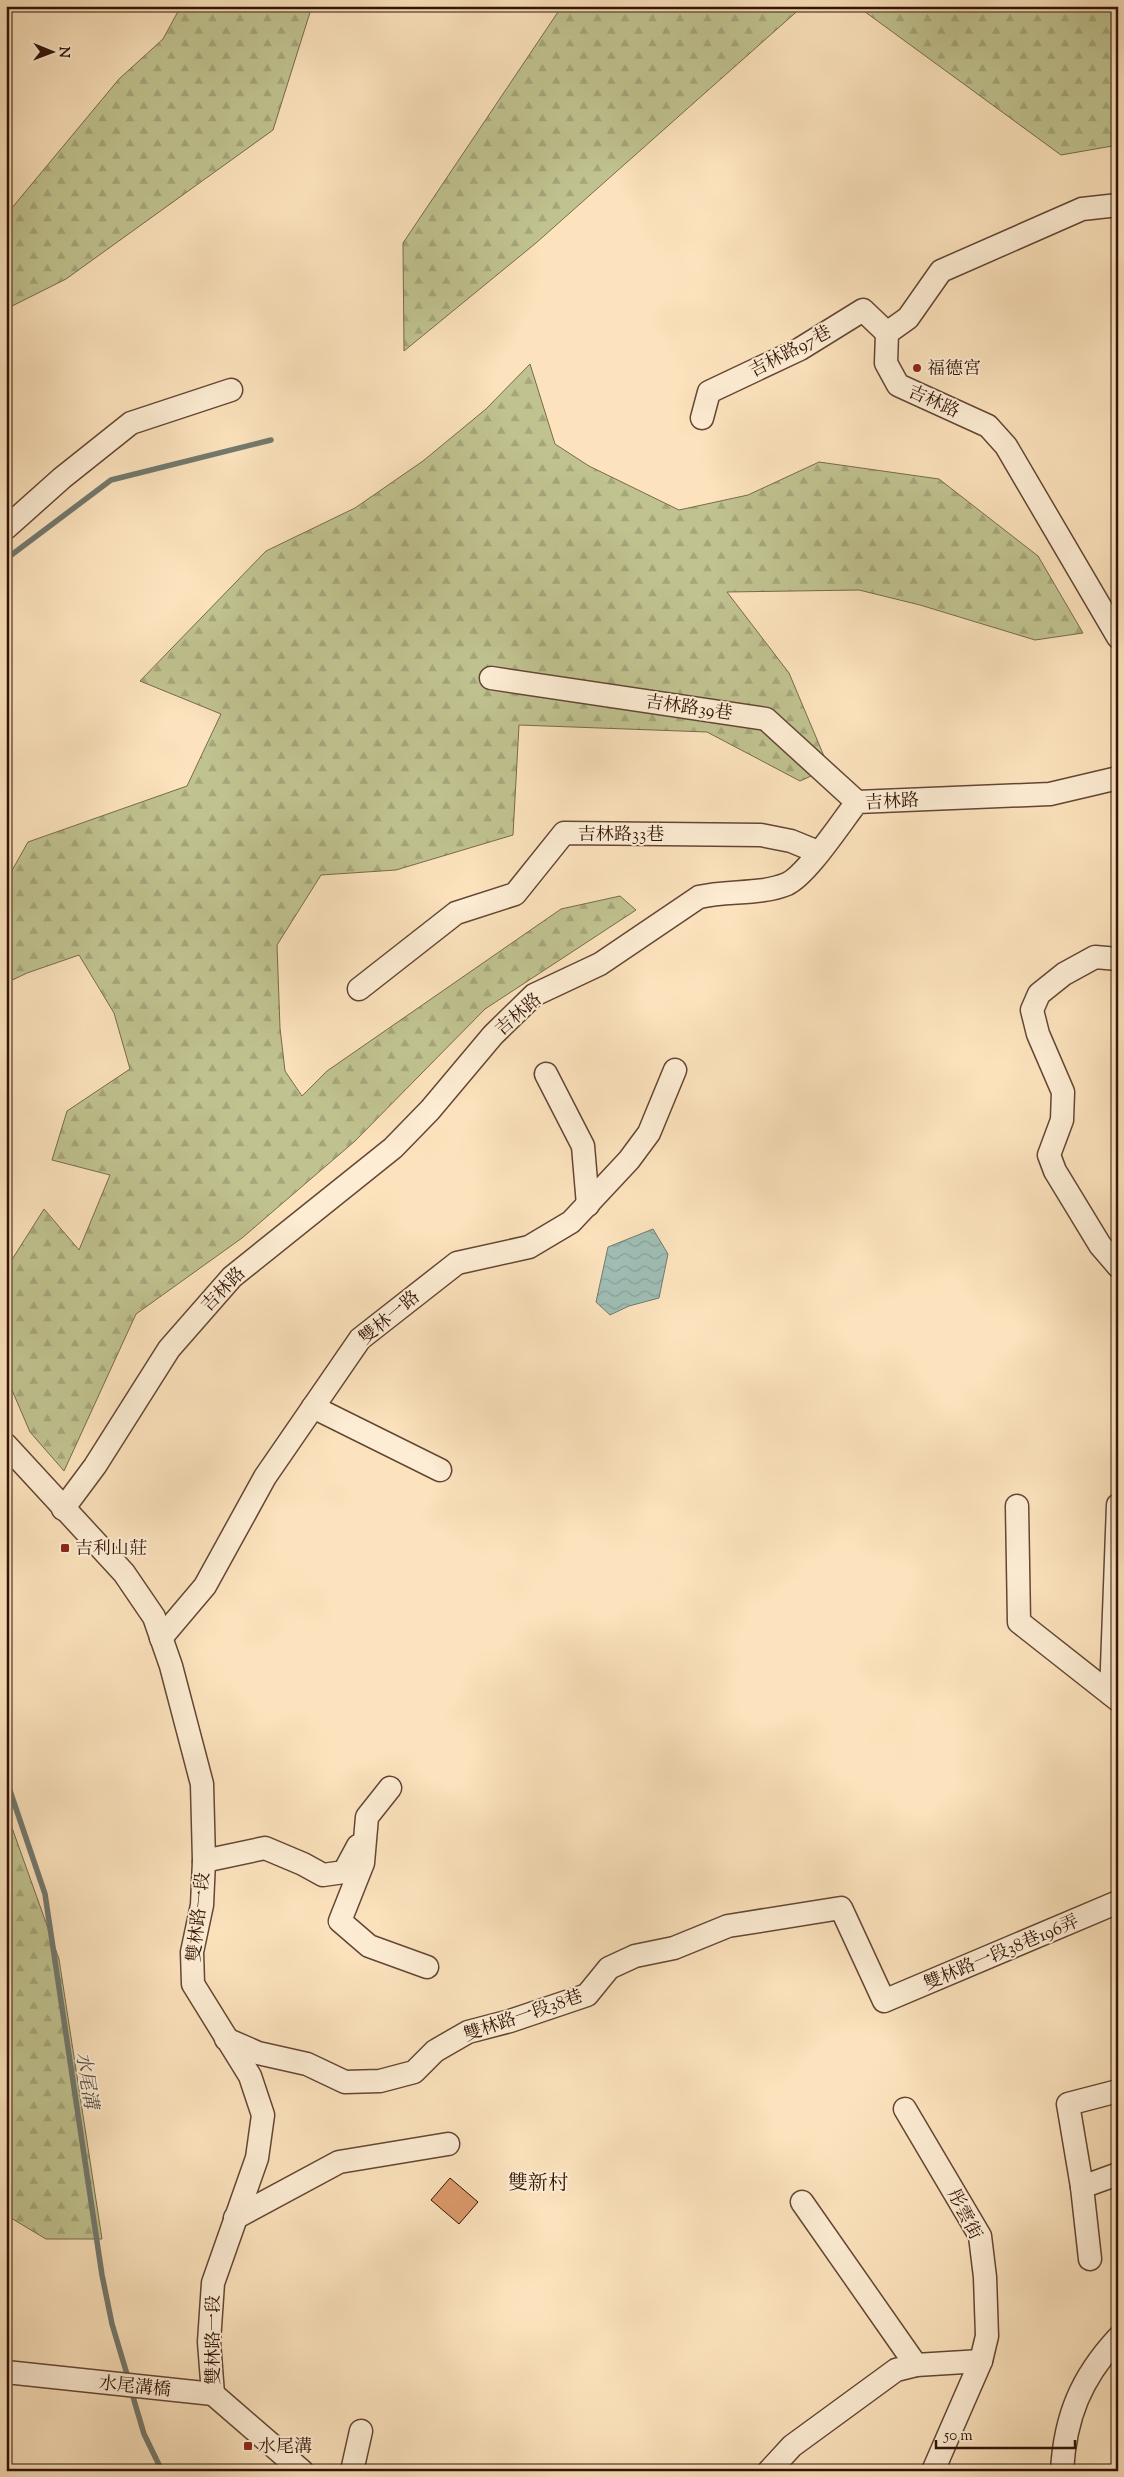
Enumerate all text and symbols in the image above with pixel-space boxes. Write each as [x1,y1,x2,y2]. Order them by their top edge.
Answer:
north arrow [28,28,78,78]
text: N [53,46,73,58]
street label: 吉林路97巷 [745,320,837,385]
place label: 福德宮 [927,357,981,383]
marker: 福德宮 [911,362,923,374]
street label: 吉林路 [903,380,963,426]
street label: 吉林路39巷 [643,690,734,728]
street label: 吉林路 [864,789,920,817]
street label: 吉林路33巷 [578,823,664,849]
street label: 吉林路 [490,988,548,1043]
street label: 吉林路 [196,1262,253,1319]
street label: 雙林一路 [354,1285,426,1352]
place label: 吉利山莊 [75,1537,147,1563]
marker: 吉利山莊 [59,1542,71,1554]
street label: 雙林路一段 [182,1871,218,1963]
street label: 雙林路一段38巷196弄 [920,1909,1083,1998]
street label: 雙林路一段38巷 [461,1984,587,2049]
water label: 水尾溝 [68,2050,104,2114]
district label: 雙新村 [508,2170,568,2199]
street label: 彤雲街 [939,2185,987,2245]
street label: 雙林路一段 [202,2295,228,2385]
street label: 水尾溝橋 [98,2371,172,2405]
scale bar [936,2417,1075,2449]
text: 50 m [943,2426,973,2447]
place label: 水尾溝 [258,2435,312,2461]
marker: 水尾溝 [242,2440,254,2452]

